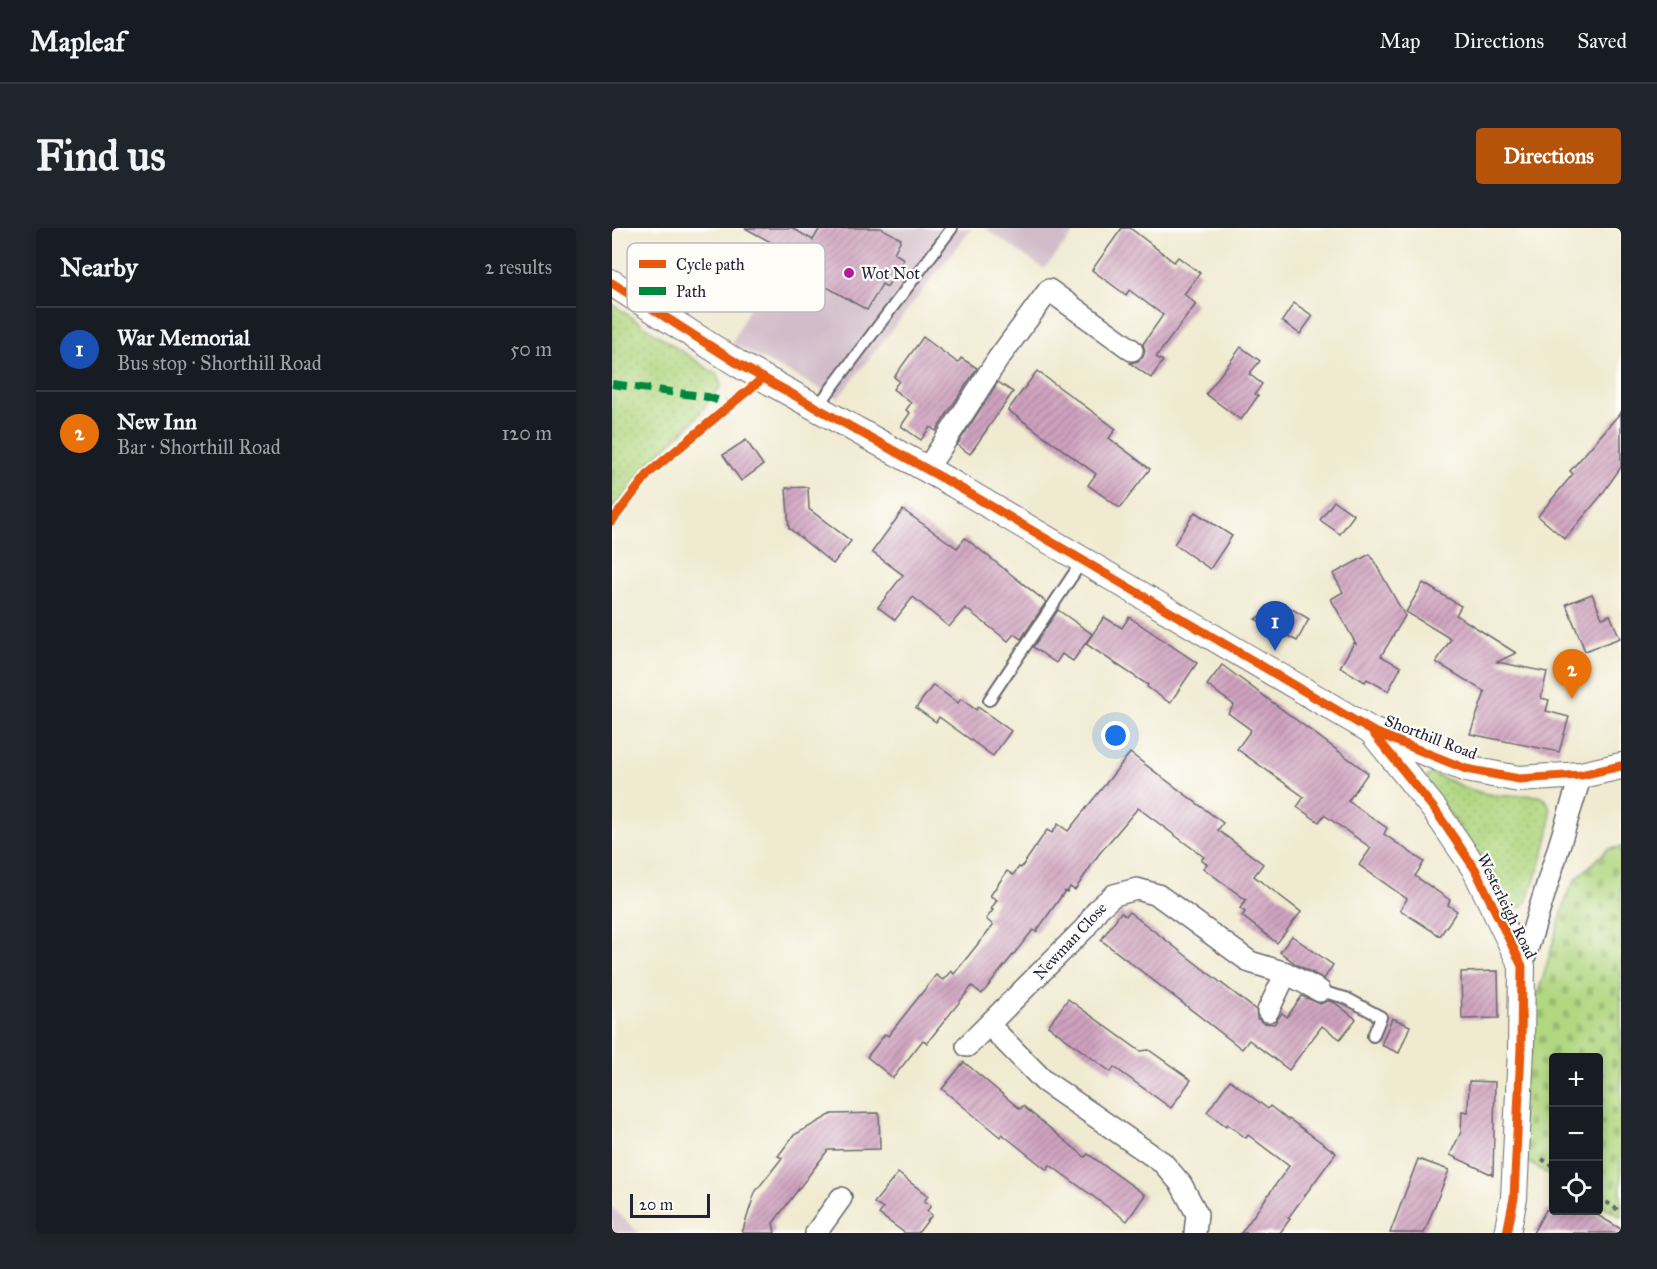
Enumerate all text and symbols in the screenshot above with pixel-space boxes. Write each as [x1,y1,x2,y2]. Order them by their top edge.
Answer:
text: Mapleaf [30,24,125,59]
text: Map [1380,28,1421,54]
text: Directions [1454,28,1544,54]
text: Saved [1577,28,1627,54]
button: Directions [1476,128,1621,184]
text: Find us [36,130,166,182]
legend [627,243,825,312]
text: Nearby [60,251,138,283]
text: 2 results [484,255,552,279]
text: Cycle path [676,255,745,274]
place label: Wot Not [861,264,920,283]
marker: Wot Not [842,266,856,280]
text: Path [676,282,706,301]
text: War Memorial [117,324,250,351]
text: 1 [76,337,83,361]
text: 50 m [510,337,552,361]
text: Bus stop · Shorthill Road [117,351,322,375]
text: New Inn [117,408,197,435]
text: 2 [75,421,84,445]
text: 120 m [501,421,552,445]
text: Bar · Shorthill Road [117,435,281,459]
pin: 1 [1256,602,1294,651]
pin: 2 [1552,650,1592,699]
street label: Shorthill Road [1382,711,1480,763]
your location [1101,721,1130,750]
street label: Westerleigh Road [1472,850,1541,962]
street label: Newman Close [1029,898,1111,984]
map controls [1549,1053,1603,1215]
button: + [1549,1053,1603,1107]
button: − [1549,1107,1603,1161]
button: locate [1549,1161,1603,1215]
scale bar [630,1191,710,1218]
text: 20 m [639,1195,673,1214]

